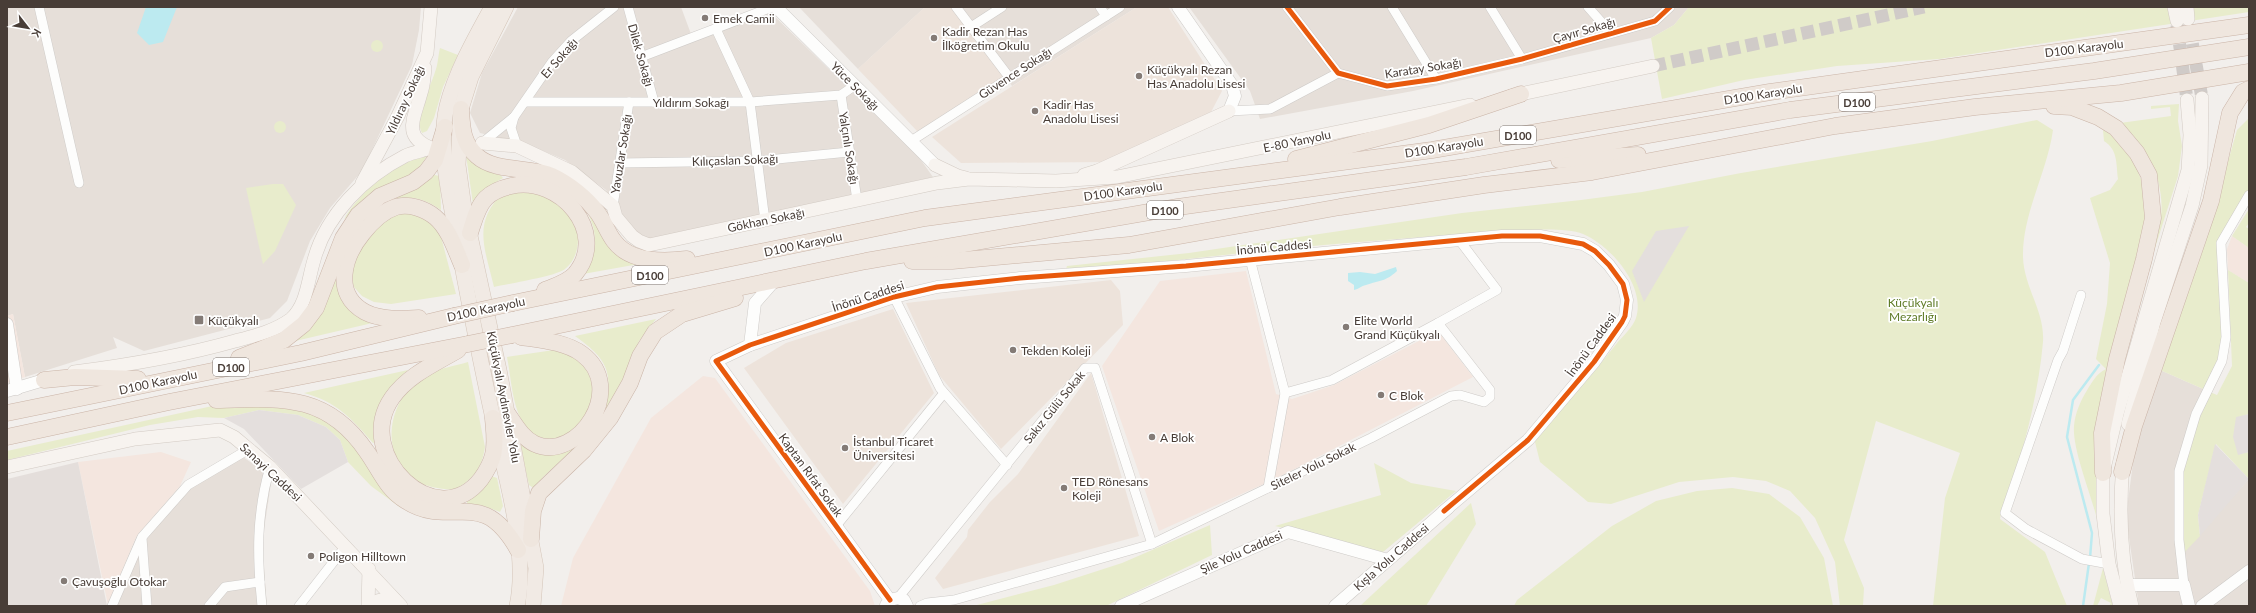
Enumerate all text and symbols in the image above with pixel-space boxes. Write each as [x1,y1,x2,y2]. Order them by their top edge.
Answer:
north arrow [8,8,48,48]
place label: Emek Camii [713,11,775,26]
marker: Emek Camii [700,13,710,23]
street label: Çayır Sokağı [1551,14,1617,46]
street label: Dilek Sokağı [625,22,657,88]
place label: Kadir Rezan Has İlköğretim Okulu [942,24,1029,53]
text: K [29,27,45,40]
marker: Kadir Rezan Has İlköğretim Okulu [929,33,939,43]
street label: Er Sokağı [537,35,581,81]
street label: D100 Karayolu [2044,36,2124,60]
street label: Güvence Sokağı [976,44,1054,102]
street label: Karatay Sokağı [1384,55,1462,81]
street label: Yüce Sokağı [828,59,882,113]
place label: Küçükyalı Rezan Has Anadolu Lisesi [1147,62,1245,91]
street label: Yıldıray Sokağı [382,63,428,137]
marker: Küçükyalı Rezan Has Anadolu Lisesi [1134,71,1144,81]
street label: D100 Karayolu [1723,80,1803,108]
road number: D100 [1839,93,1875,111]
street label: Yıldırım Sokağı [653,95,729,110]
place label: Kadir Has Anadolu Lisesi [1043,97,1119,126]
marker: Kadir Has Anadolu Lisesi [1030,106,1040,116]
street label: Yalçınlı Sokağı [836,111,862,185]
street label: Yavuzlar Sokağı [607,113,635,195]
street label: E-80 Yanyolu [1262,126,1332,156]
road number: D100 [1500,126,1536,144]
street label: D100 Karayolu [1404,133,1484,161]
street label: Kılıçaslan Sokağı [692,151,778,169]
street label: D100 Karayolu [1083,178,1163,204]
road number: D100 [1147,201,1183,219]
street label: Gökhan Sokağı [726,205,806,235]
street label: D100 Karayolu [763,228,843,260]
street label: İnönü Caddesi [1236,236,1312,258]
road number: D100 [632,266,668,284]
street label: İnönü Caddesi [830,277,906,315]
street label: D100 Karayolu [446,293,526,325]
park label: Küçükyalı Mezarlığı [1888,295,1938,324]
street label: İnönü Caddesi [1563,310,1619,380]
place label: Küçükyalı [208,313,259,328]
place label: Elite World Grand Küçükyalı [1354,313,1440,342]
marker: Küçükyalı [193,314,205,326]
marker: Elite World Grand Küçükyalı [1341,322,1351,332]
street label: Küçükyalı Aydınevler Yolu [484,330,524,464]
place label: Tekden Koleji [1021,343,1091,358]
marker: Tekden Koleji [1008,345,1018,355]
road number: D100 [213,358,249,376]
street label: D100 Karayolu [118,366,198,398]
street label: Sakız Gülü Sokak [1020,367,1088,446]
place label: C Blok [1389,388,1424,403]
marker: C Blok [1376,390,1386,400]
street label: Kaptan Rıfat Sokak [776,430,847,520]
place label: A Blok [1160,430,1195,445]
marker: A Blok [1147,432,1157,442]
place label: İstanbul Ticaret Üniversitesi [853,434,934,463]
street label: Siteler Yolu Sokak [1268,439,1359,493]
street label: Sanayi Caddesi [237,440,305,504]
marker: İstanbul Ticaret Üniversitesi [840,443,850,453]
place label: TED Rönesans Koleji [1072,474,1148,503]
marker: TED Rönesans Koleji [1059,483,1069,493]
street label: Kışla Yolu Caddesi [1350,520,1432,594]
street label: Şile Yolu Caddesi [1198,527,1285,577]
place label: Poligon Hilltown [319,549,406,564]
marker: Poligon Hilltown [306,551,316,561]
place label: Çavuşoğlu Otokar [72,574,167,589]
marker: Çavuşoğlu Otokar [59,576,69,586]

